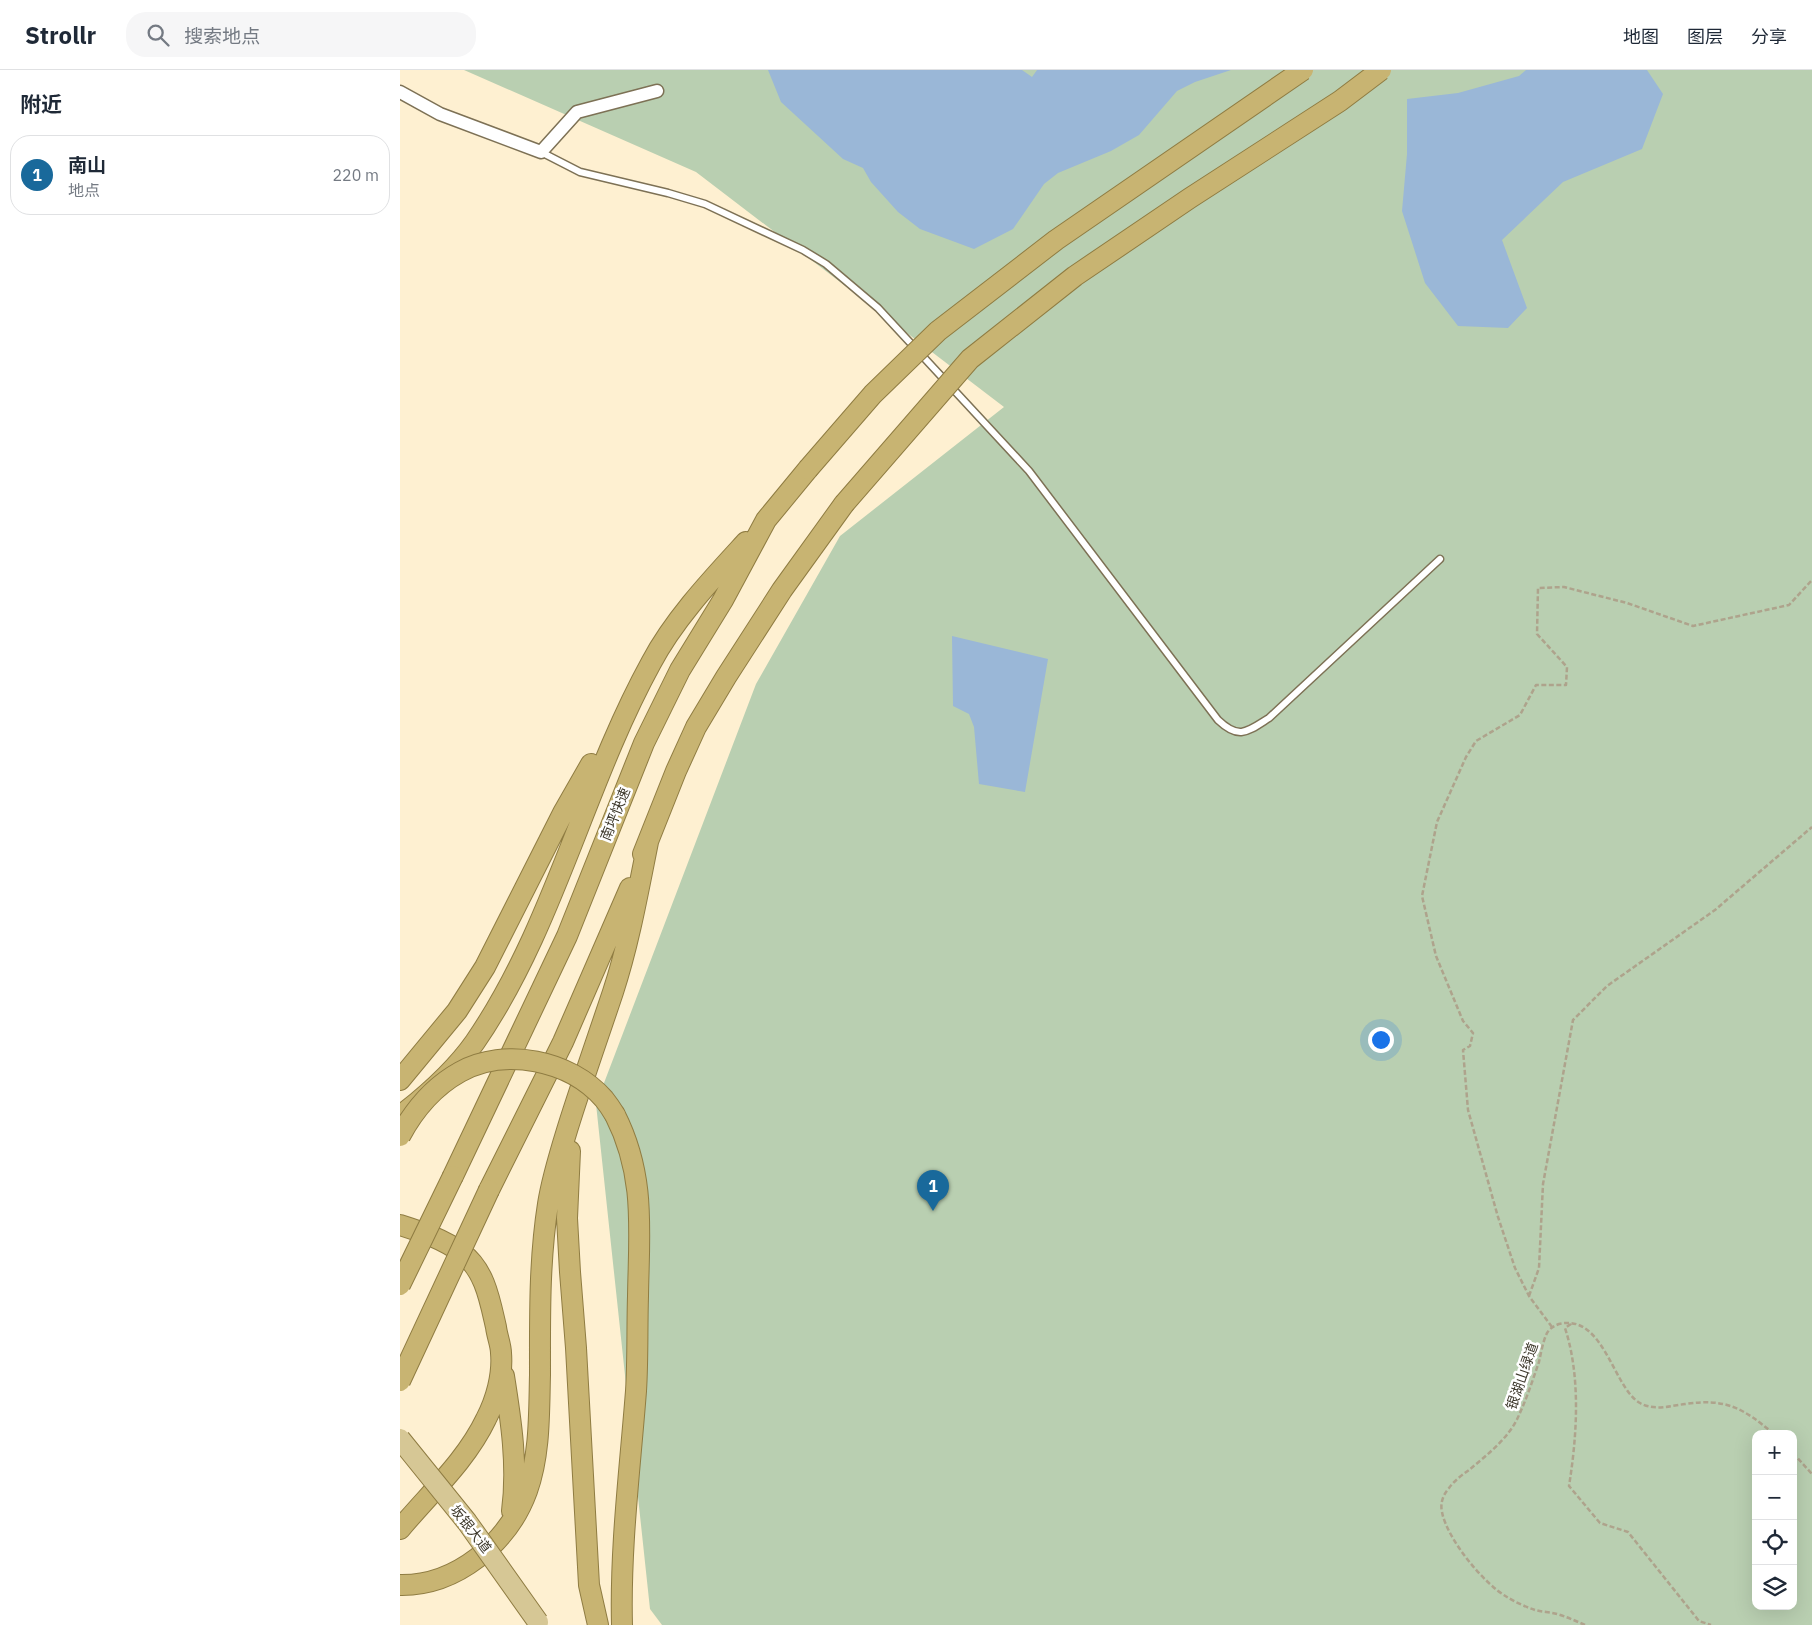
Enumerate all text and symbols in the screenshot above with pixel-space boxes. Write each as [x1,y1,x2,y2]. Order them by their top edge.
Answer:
search box [126,12,476,57]
text: Strollr [25,19,96,51]
icon: search [144,21,172,49]
text: 搜索地点 [184,24,260,48]
text: 地图 [1623,25,1659,48]
text: 图层 [1687,25,1723,48]
text: 分享 [1751,25,1787,48]
text: 附近 [20,90,62,118]
text: 南山 [68,153,106,177]
text: 1 [32,165,42,185]
text: 220 m [332,165,379,185]
text: 地点 [68,180,100,200]
street label: 南坪快速 [596,785,634,843]
your location [1368,1027,1394,1053]
pin: 1 [917,1170,949,1211]
street label: 银湖山绿道 [1502,1340,1542,1412]
map controls [1752,1430,1797,1610]
button: + [1752,1430,1797,1475]
button: − [1752,1475,1797,1520]
street label: 坂银大道 [447,1501,495,1557]
button: locate [1752,1520,1797,1565]
button: layers [1752,1565,1797,1610]

